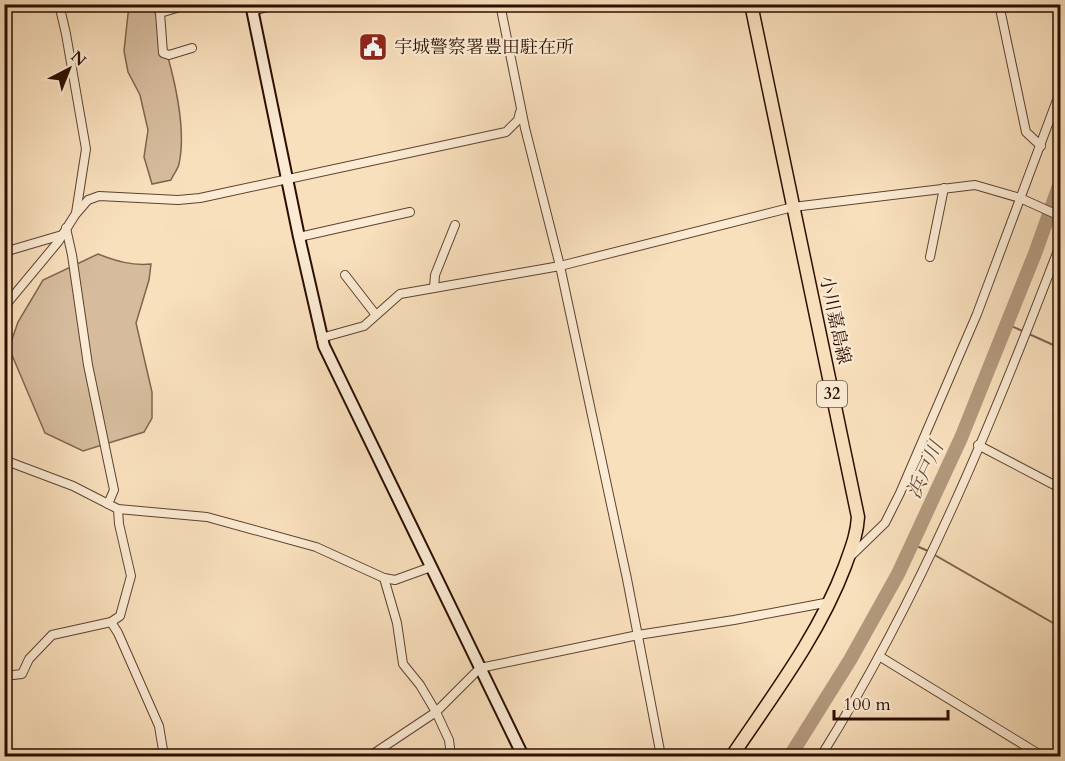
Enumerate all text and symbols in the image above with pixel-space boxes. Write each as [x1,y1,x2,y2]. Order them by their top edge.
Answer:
public building icon: 宇城警察署豊田駐在所 [357,31,389,63]
place label: 宇城警察署豊田駐在所 [394,35,574,60]
north arrow [39,39,99,99]
text: N [66,46,91,71]
street label: 小川嘉島線 [813,273,857,367]
road number: 32 [817,381,847,407]
water label: 浜戸川 [900,435,951,503]
scale bar [834,683,948,721]
text: 100 m [843,692,891,717]

